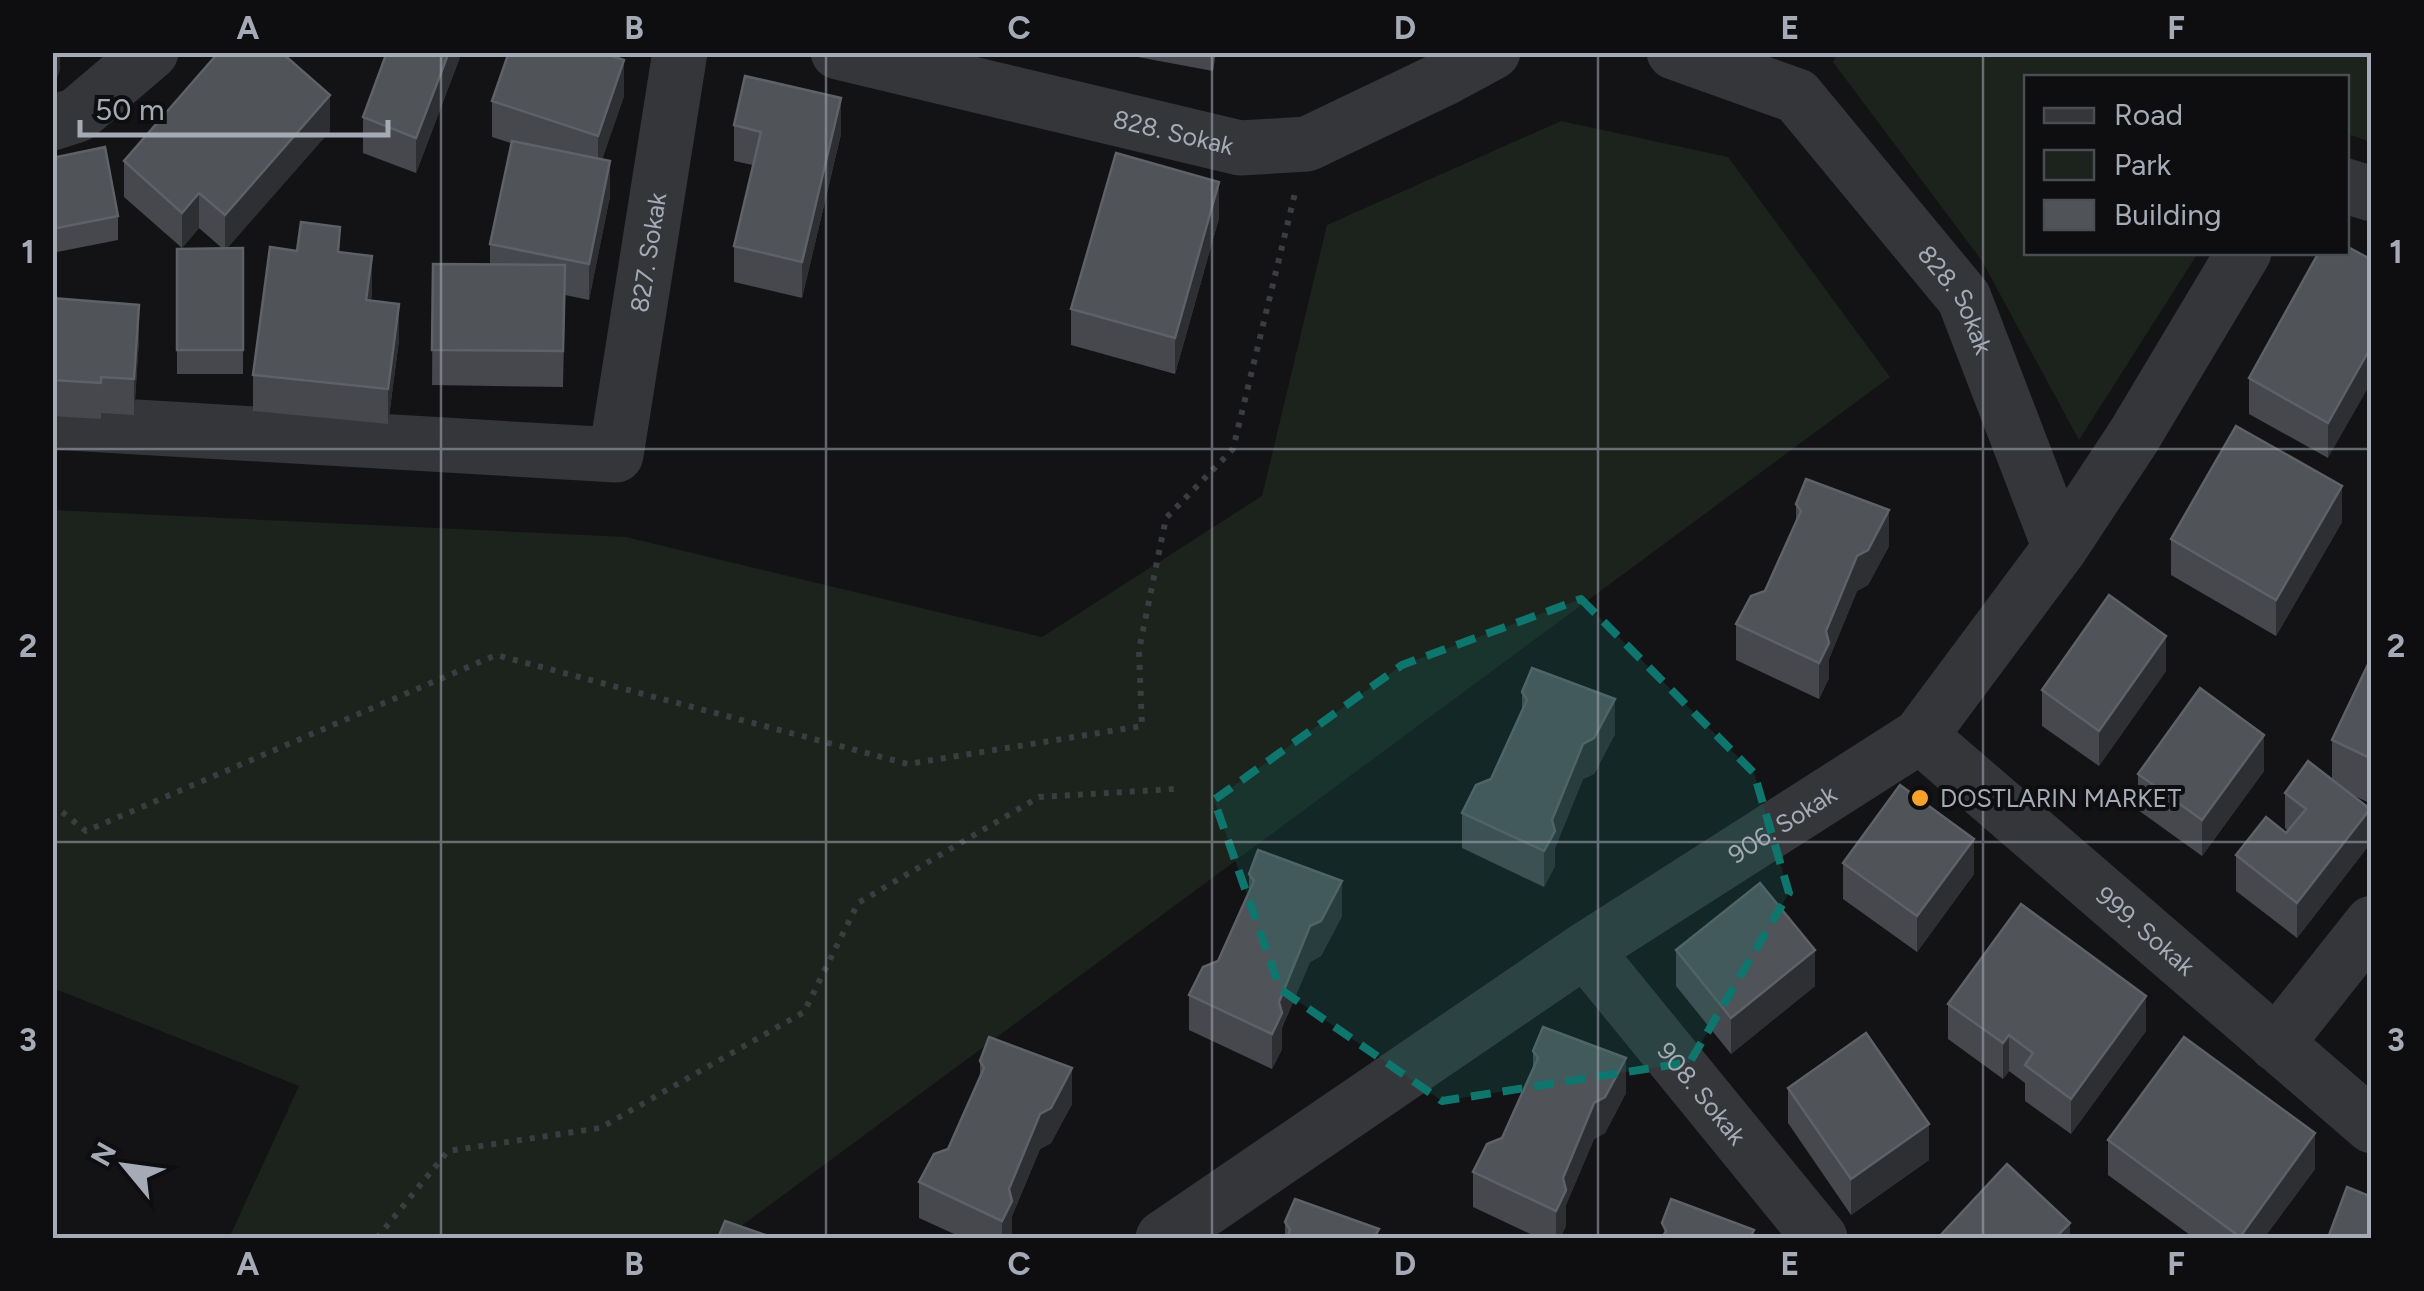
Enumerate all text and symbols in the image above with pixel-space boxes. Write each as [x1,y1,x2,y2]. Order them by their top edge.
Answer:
text: A [237,9,260,47]
text: B [624,9,644,47]
text: C [1007,9,1031,47]
text: D [1394,9,1416,47]
text: E [1781,9,1799,47]
text: F [2167,9,2185,47]
scale bar [80,75,388,137]
legend [2024,75,2349,255]
text: 50 m [95,91,164,128]
text: Road [2114,96,2183,133]
street label: 828. Sokak [1110,103,1238,161]
text: Park [2114,146,2172,183]
street label: 827. Sokak [624,190,673,315]
text: Building [2114,196,2222,233]
text: 1 [21,233,35,271]
text: 1 [2389,233,2403,271]
street label: 828. Sokak [1912,239,1999,359]
text: 2 [19,627,37,665]
text: 2 [2387,627,2405,665]
street label: 906. Sokak [1723,778,1843,870]
place label: DOSTLARIN MARKET [1940,783,2181,813]
marker: DOSTLARIN MARKET [1909,787,1931,809]
street label: 999. Sokak [2090,880,2202,982]
text: 3 [19,1021,37,1059]
text: 3 [2387,1021,2405,1059]
street label: 908. Sokak [1651,1036,1753,1151]
north arrow [75,1116,175,1216]
text: N [83,1136,123,1172]
text: A [237,1245,260,1283]
text: B [624,1245,644,1283]
text: C [1007,1245,1031,1283]
text: D [1394,1245,1416,1283]
text: E [1781,1245,1799,1283]
text: F [2167,1245,2185,1283]

